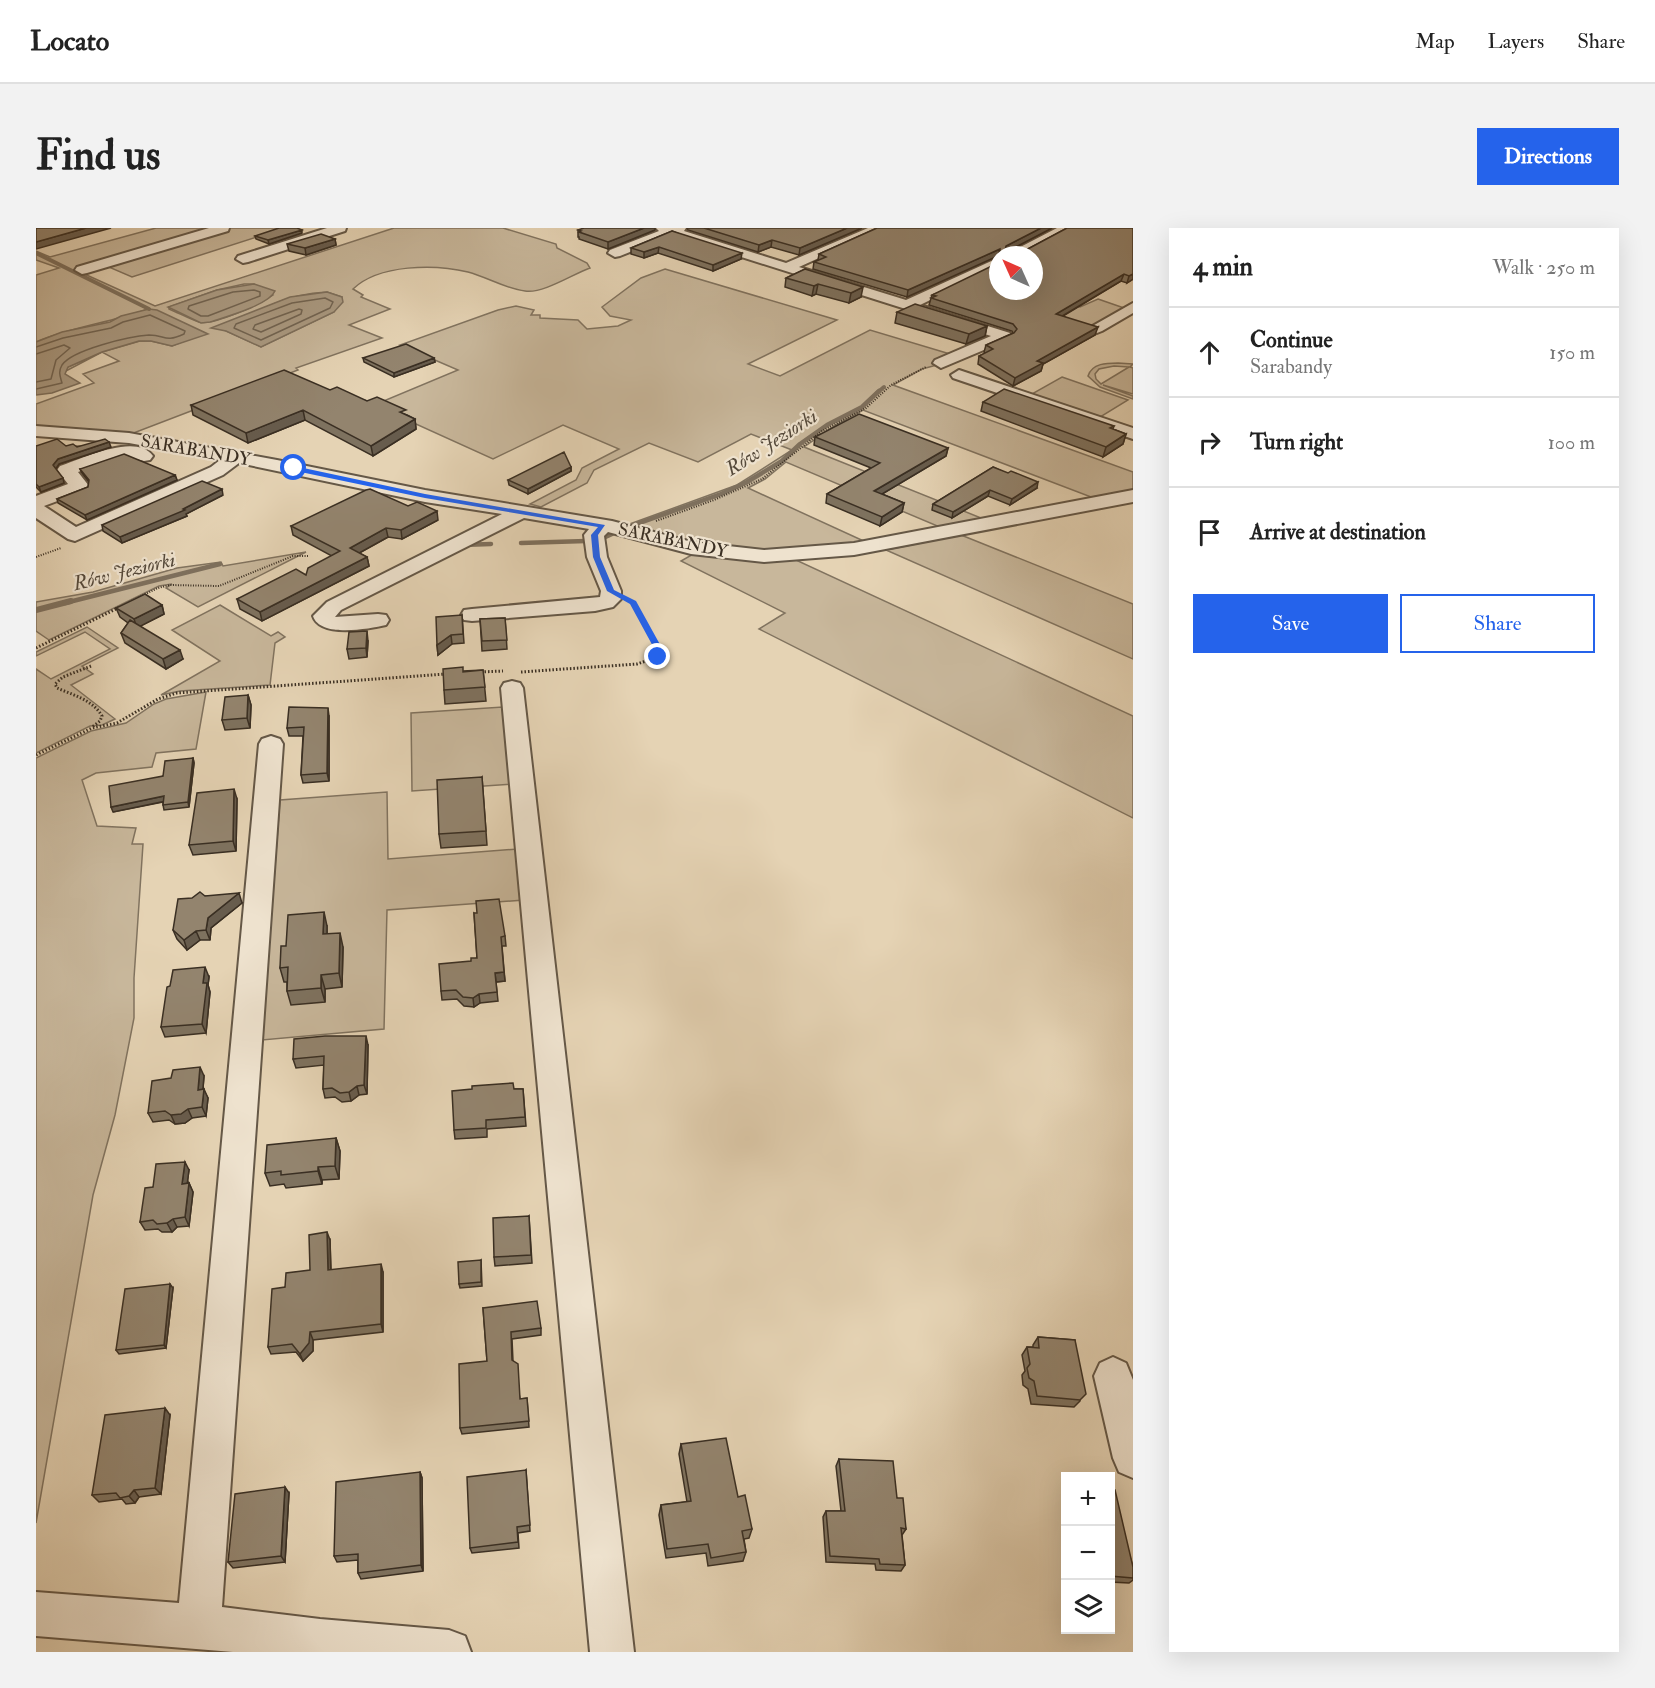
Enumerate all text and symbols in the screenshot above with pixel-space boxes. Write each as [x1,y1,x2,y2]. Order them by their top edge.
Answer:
text: Locato [30,24,109,59]
text: Map [1415,28,1455,55]
text: Layers [1488,28,1544,55]
text: Share [1577,28,1625,55]
button: Directions [1477,128,1619,185]
text: Find us [36,130,160,182]
north arrow [989,246,1043,300]
text: 4 min [1193,251,1253,283]
text: Walk · 250 m [1492,255,1595,280]
text: Continue [1250,326,1333,354]
icon: ahead [1193,336,1226,369]
text: 150 m [1549,340,1595,365]
text: Sarabandy [1250,354,1332,379]
water label: Rów Jeziorki [720,403,822,482]
icon: right [1193,426,1226,459]
text: Turn right [1250,428,1343,456]
street label: SARABANDY [139,429,254,472]
text: 100 m [1548,430,1595,455]
route start [280,454,306,480]
icon: arrive [1193,516,1226,549]
street label: SARABANDY [616,518,731,563]
text: Arrive at destination [1250,518,1426,546]
water label: Rów Jeziorki [70,547,178,596]
button: Save [1193,594,1388,653]
button: Share [1400,594,1595,653]
route end [644,643,670,669]
map controls [1061,1472,1115,1634]
button: + [1061,1472,1115,1526]
button: − [1061,1526,1115,1580]
button: layers [1061,1580,1115,1634]

